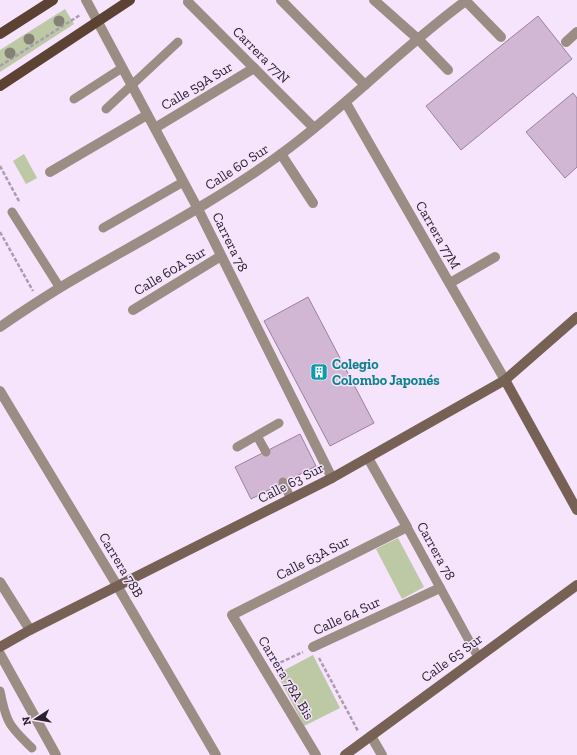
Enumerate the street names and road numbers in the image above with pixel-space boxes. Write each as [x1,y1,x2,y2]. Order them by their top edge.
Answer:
street label: Carrera 77N [229,23,293,87]
street label: Calle 59A Sur [158,58,236,114]
street label: Calle 60 Sur [202,140,272,194]
street label: Carrera 77M [412,198,464,272]
street label: Carrera 78 [208,209,252,275]
street label: Calle 60A Sur [131,243,209,299]
street label: Calle 63 Sur [255,459,327,507]
street label: Carrera 78 [413,519,459,583]
street label: Carrera 78B [95,530,147,600]
street label: Calle 63A Sur [273,532,353,584]
street label: Calle 64 Sur [311,593,383,639]
street label: Calle 65 Sur [418,630,486,686]
street label: Carrera 78A Bis [254,633,318,723]

